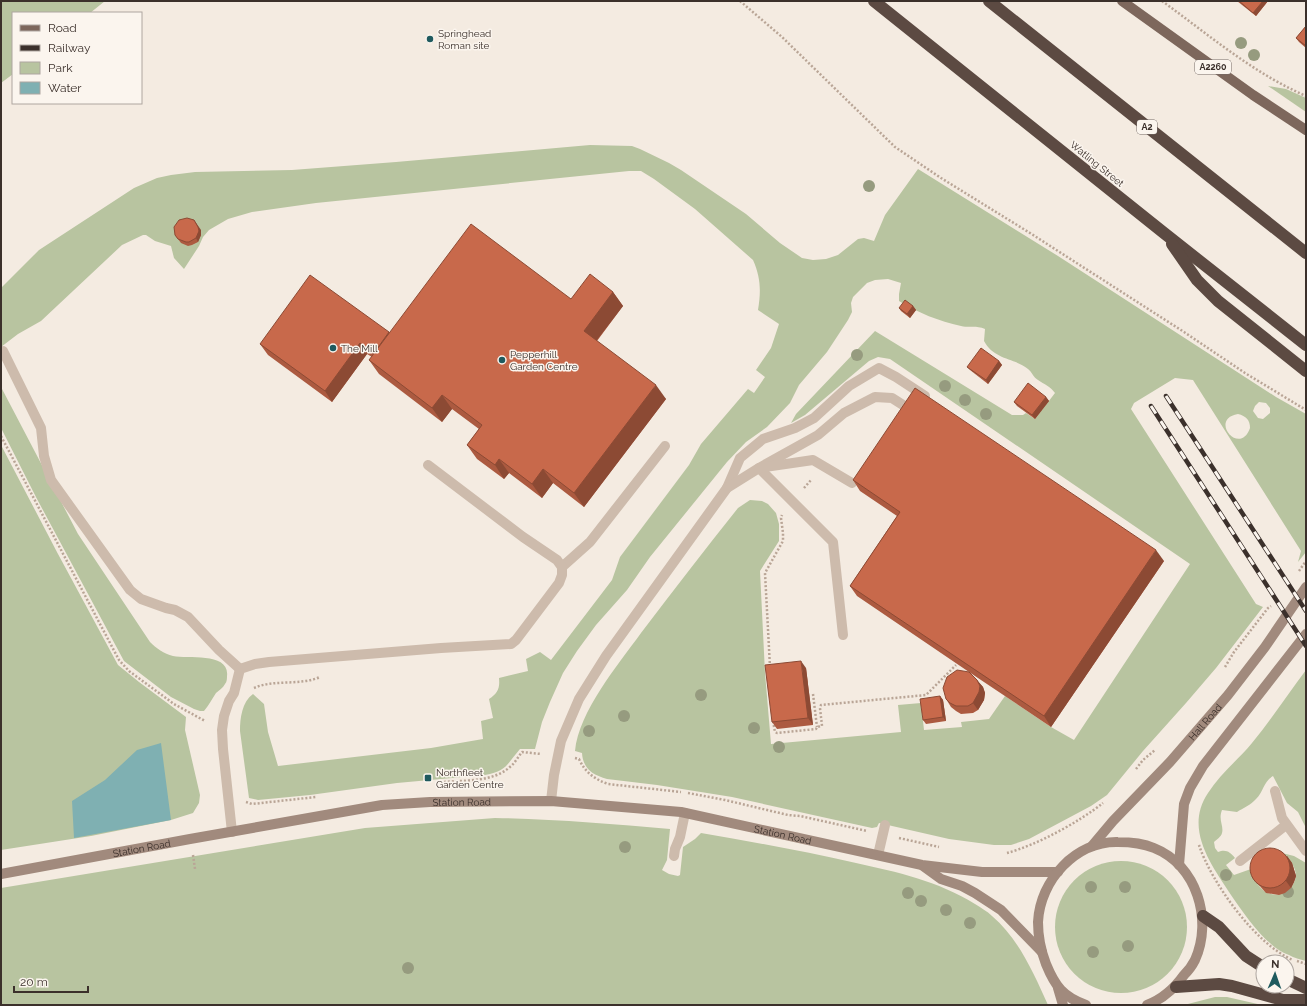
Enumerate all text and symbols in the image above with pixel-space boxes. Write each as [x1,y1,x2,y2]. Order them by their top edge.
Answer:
legend [12,12,142,104]
text: Road [48,21,77,35]
place label: Springhead Roman site [438,28,491,51]
marker: Springhead Roman site [425,34,435,44]
text: Railway [48,41,91,55]
road number: A2260 [1195,60,1231,74]
text: Park [48,61,73,75]
text: Water [48,81,82,95]
road number: A2 [1137,120,1157,134]
street label: Watling Street [1068,139,1127,189]
marker: The Mill [328,343,338,353]
place label: The Mill [341,343,378,354]
place label: Pepperhill Garden Centre [510,349,578,372]
marker: Pepperhill Garden Centre [497,355,507,365]
street label: Hall Road [1186,701,1224,742]
place label: Northfleet Garden Centre [436,767,504,790]
marker: Northfleet Garden Centre [423,773,433,783]
street label: Station Road [432,796,491,807]
street label: Station Road [753,823,813,846]
street label: Station Road [112,837,171,859]
north arrow [1255,954,1295,994]
text: N [1271,958,1280,971]
scale bar [14,968,88,994]
text: 20 m [20,975,48,989]

